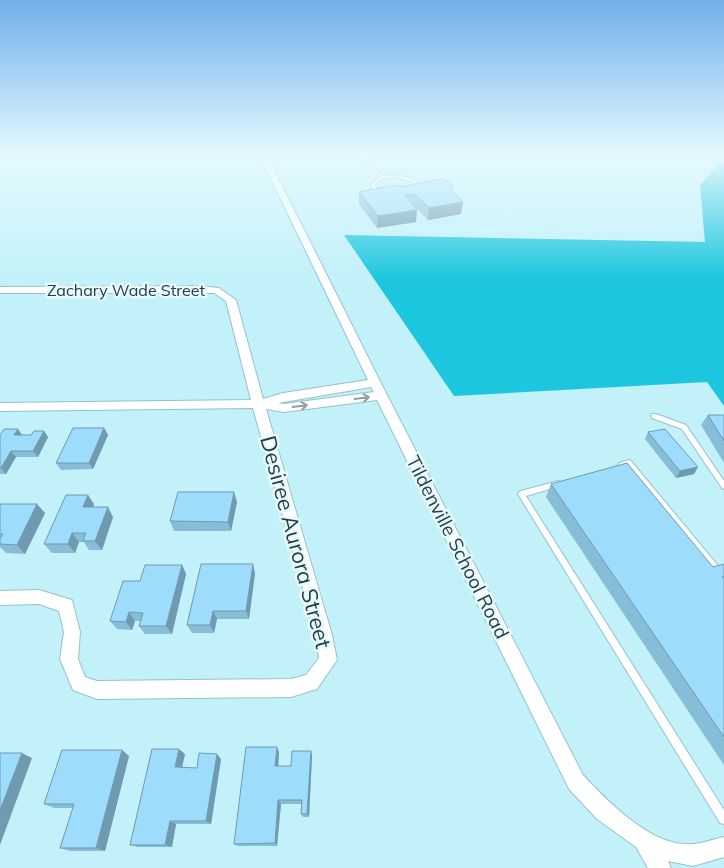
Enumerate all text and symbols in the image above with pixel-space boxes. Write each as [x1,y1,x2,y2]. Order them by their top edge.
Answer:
street label: Zachary Wade Street [47,280,205,300]
one-way arrow [354,393,370,403]
one-way arrow [292,400,308,410]
street label: Desiree Aurora Street [254,433,338,652]
street label: Tildenville School Road [401,451,515,643]

